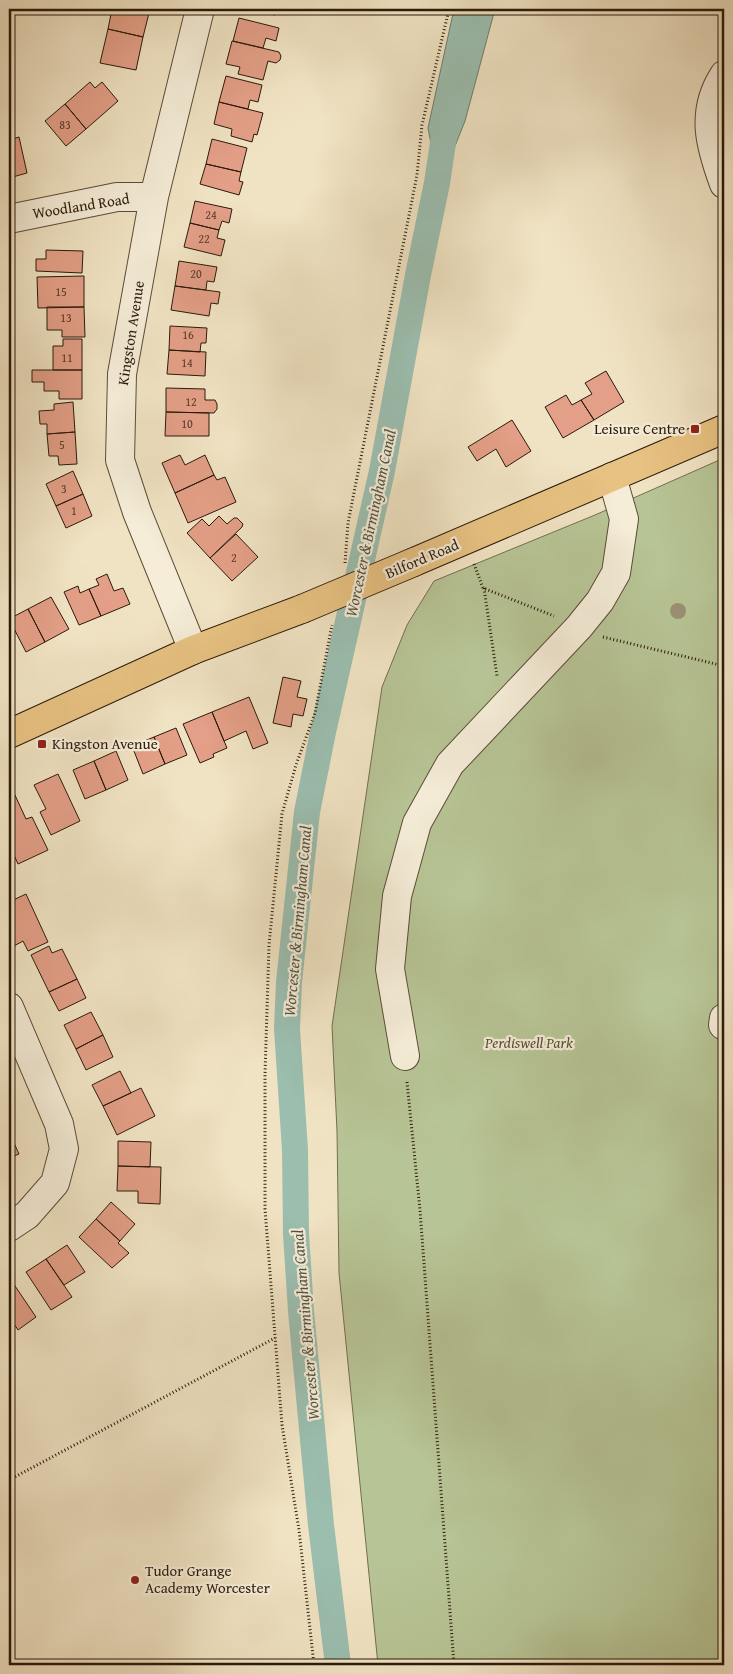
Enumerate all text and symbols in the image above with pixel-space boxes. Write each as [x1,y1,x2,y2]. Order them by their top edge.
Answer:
house number: 83 [59,116,71,133]
street label: Woodland Road [31,187,131,224]
house number: 24 [205,206,217,223]
house number: 22 [198,230,210,247]
house number: 20 [190,265,202,282]
street label: Kingston Avenue [112,279,149,387]
house number: 15 [55,283,67,300]
house number: 13 [60,309,72,326]
house number: 16 [182,326,194,343]
house number: 11 [61,349,73,366]
house number: 14 [181,354,193,371]
house number: 12 [185,393,197,410]
house number: 10 [181,415,193,432]
place label: Leisure Centre [594,418,685,439]
marker: Leisure Centre [689,423,701,435]
water label: Worcester & Birmingham Canal [338,427,402,619]
house number: 5 [59,436,65,453]
house number: 3 [61,480,67,497]
house number: 1 [71,502,77,519]
street label: Bilford Road [382,534,462,583]
house number: 2 [231,549,237,566]
place label: Kingston Avenue [52,733,158,754]
marker: Kingston Avenue [36,738,48,750]
water label: Worcester & Birmingham Canal [277,825,317,1017]
park label: Perdiswell Park [484,1032,573,1053]
water label: Worcester & Birmingham Canal [285,1229,325,1421]
place label: Tudor Grange Academy Worcester [145,1560,270,1598]
marker: Tudor Grange Academy Worcester [129,1574,141,1586]

